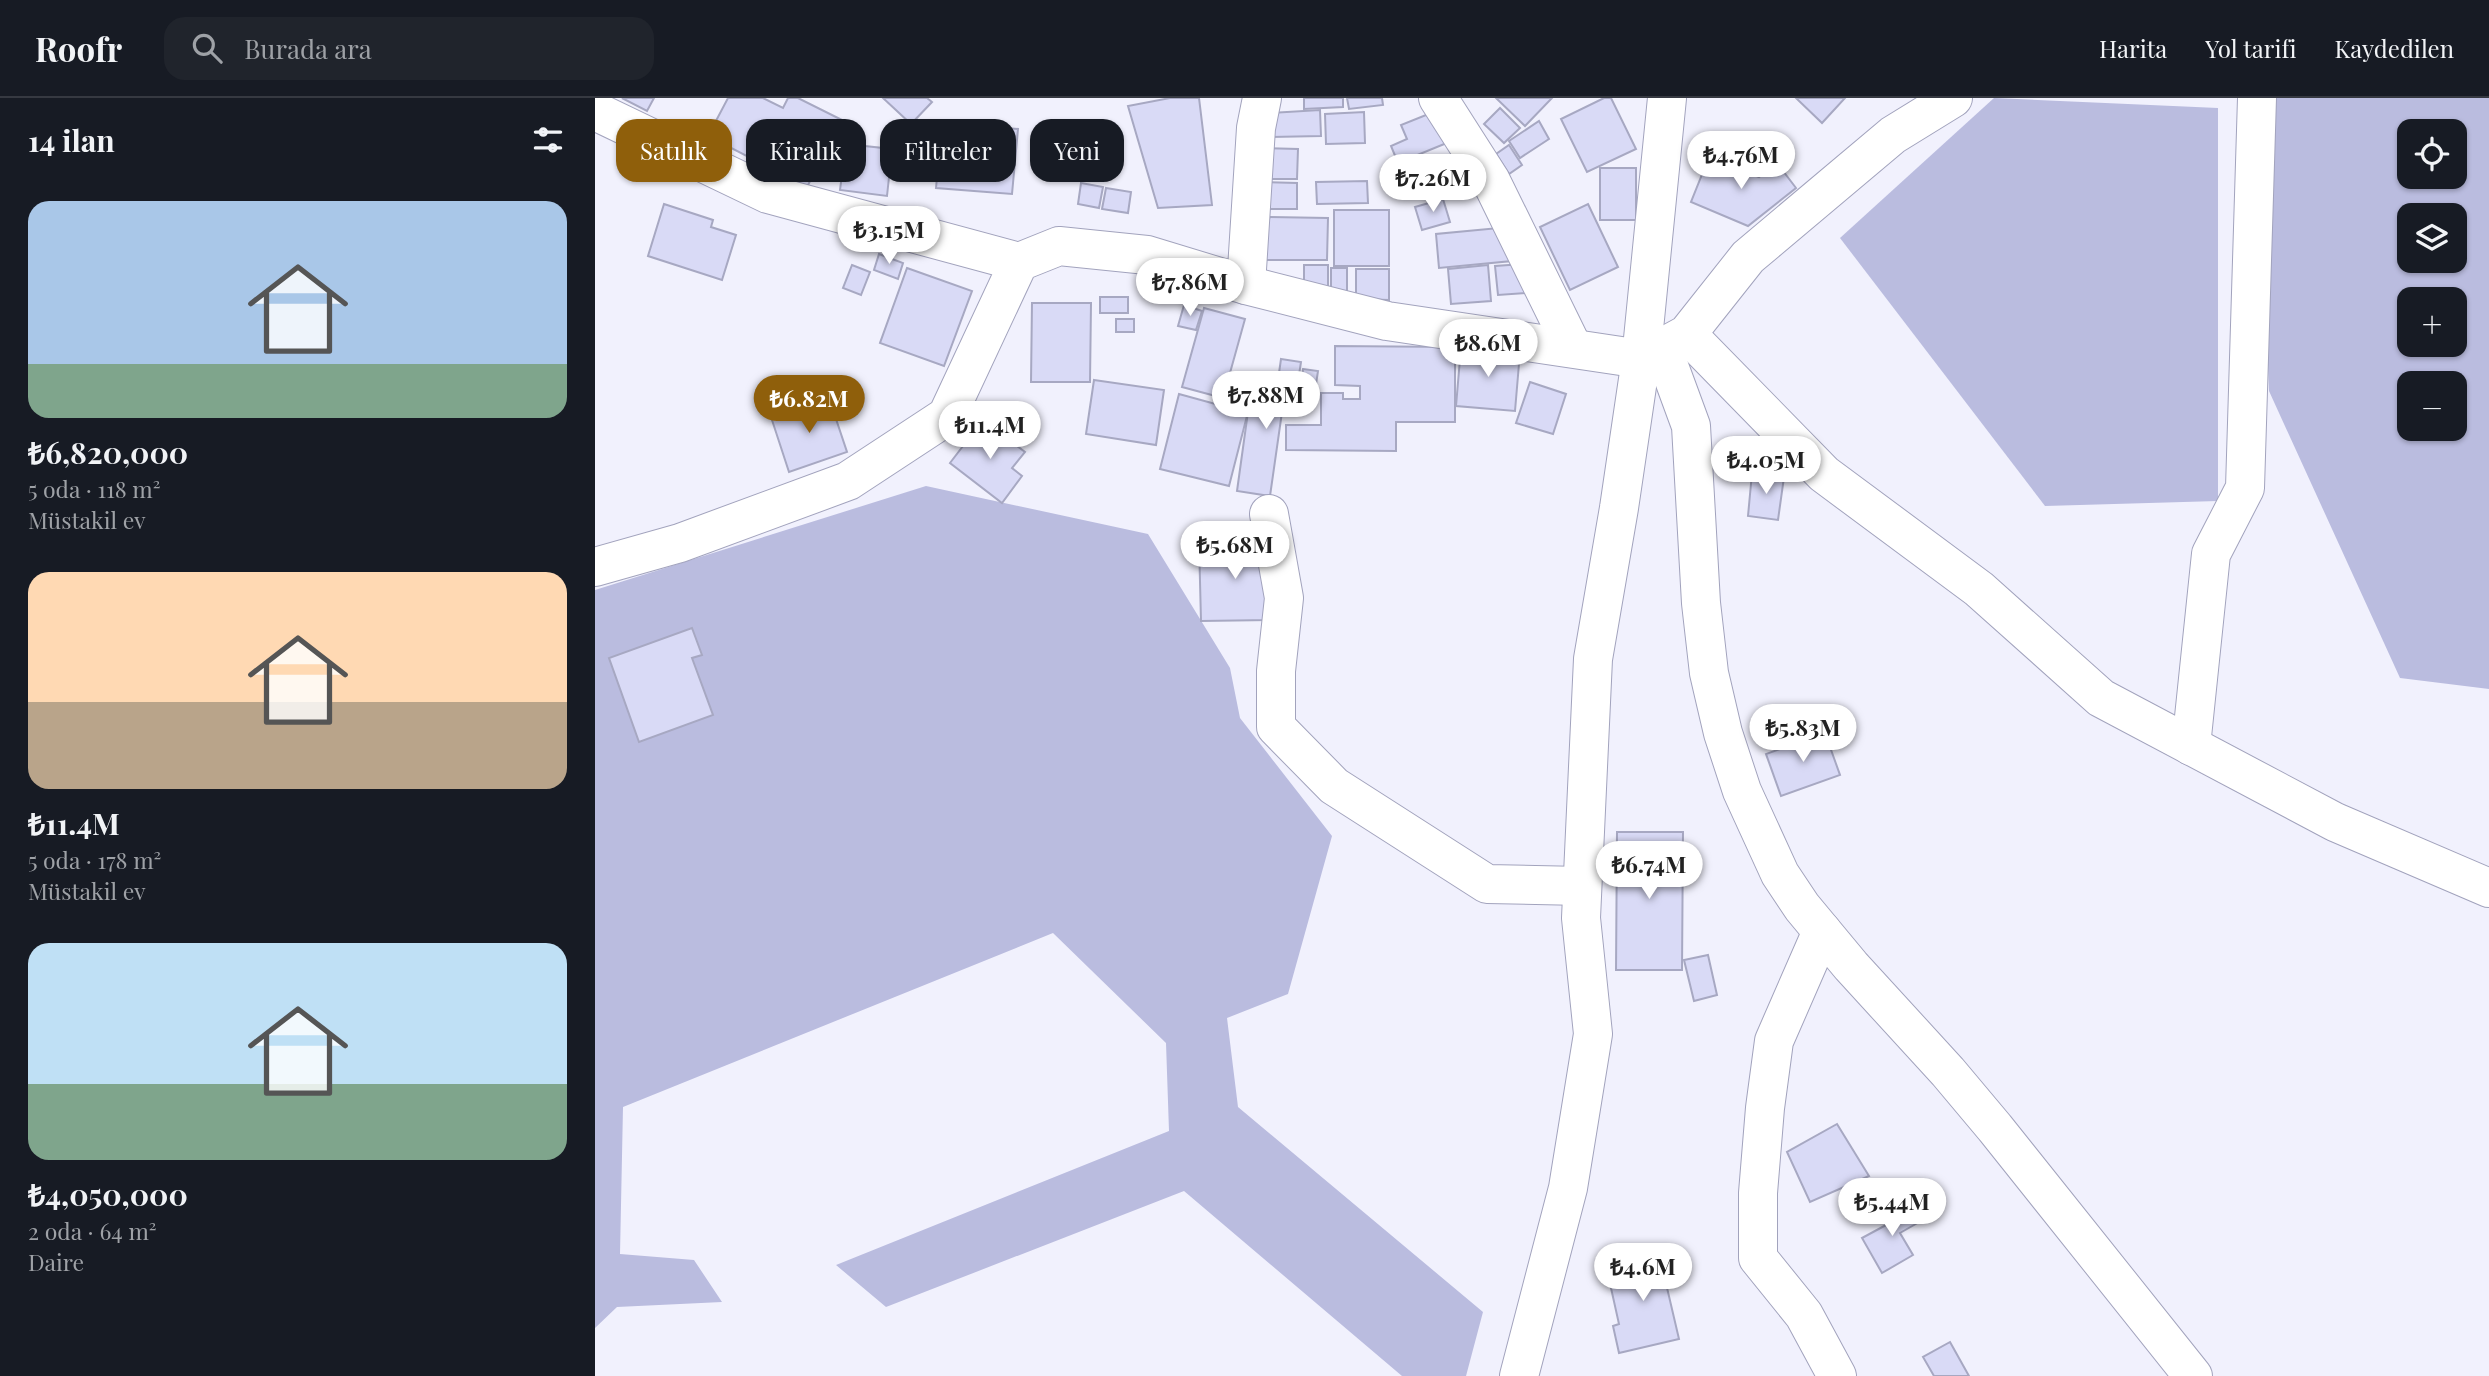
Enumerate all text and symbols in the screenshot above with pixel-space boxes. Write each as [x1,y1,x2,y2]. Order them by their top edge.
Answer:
search box [164,17,654,80]
text: Roofr [35,26,122,70]
icon: search [188,29,226,67]
text: Burada ara [244,31,372,66]
text: Harita [2099,32,2167,64]
text: Yol tarifi [2205,32,2296,64]
text: Kaydedilen [2334,32,2454,64]
chip: Satılık [616,119,732,182]
chip: Kiralık [746,119,866,182]
chip: Filtreler [880,119,1016,182]
chip: Yeni [1030,119,1124,182]
map controls [2397,119,2467,441]
button: locate [2397,119,2467,189]
text: 14 ilan [28,120,115,160]
icon: filters [529,121,567,159]
pin: ₺4.76M [1684,132,1798,191]
text: ₺4.76M [1703,138,1779,169]
pin: ₺7.26M [1376,155,1490,214]
text: ₺7.26M [1395,161,1471,192]
button: layers [2397,203,2467,273]
pin: ₺3.15M [832,206,946,266]
text: ₺3.15M [853,213,925,244]
icon: home [235,246,361,372]
pin: ₺7.86M [1133,258,1247,318]
text: ₺7.86M [1152,265,1228,296]
button: + [2397,287,2467,357]
pin: ₺8.6M [1439,320,1537,379]
text: ₺8.6M [1455,326,1521,357]
button: − [2397,371,2467,441]
pin: ₺7.88M [1209,372,1323,431]
pin: ₺6.82M [752,376,866,435]
text: ₺7.88M [1228,378,1304,409]
text: ₺6.82M [770,382,848,413]
pin: ₺11.4M [933,402,1047,461]
text: ₺11.4M [955,408,1025,439]
text: ₺6,820,000 [28,432,188,472]
pin: ₺4.05M [1709,436,1823,496]
text: ₺4.05M [1727,443,1805,474]
text: 5 oda · 118 m² [28,473,161,504]
text: Müstakil ev [28,504,146,535]
pin: ₺5.68M [1178,522,1292,581]
text: ₺5.68M [1196,528,1274,559]
icon: home [235,617,361,743]
pin: ₺5.83M [1746,704,1860,764]
text: ₺5.83M [1765,711,1841,742]
text: ₺11.4M [28,803,120,843]
pin: ₺6.74M [1592,842,1706,901]
text: 5 oda · 178 m² [28,844,161,875]
text: ₺6.74M [1612,848,1686,879]
text: Müstakil ev [28,875,146,906]
icon: home [235,988,361,1114]
text: ₺4,050,000 [28,1174,188,1214]
pin: ₺5.44M [1835,1178,1949,1238]
text: ₺5.44M [1854,1185,1930,1216]
text: 2 oda · 64 m² [28,1215,157,1246]
pin: ₺4.6M [1594,1244,1692,1303]
text: Daire [28,1246,84,1277]
text: ₺4.6M [1610,1250,1676,1281]

